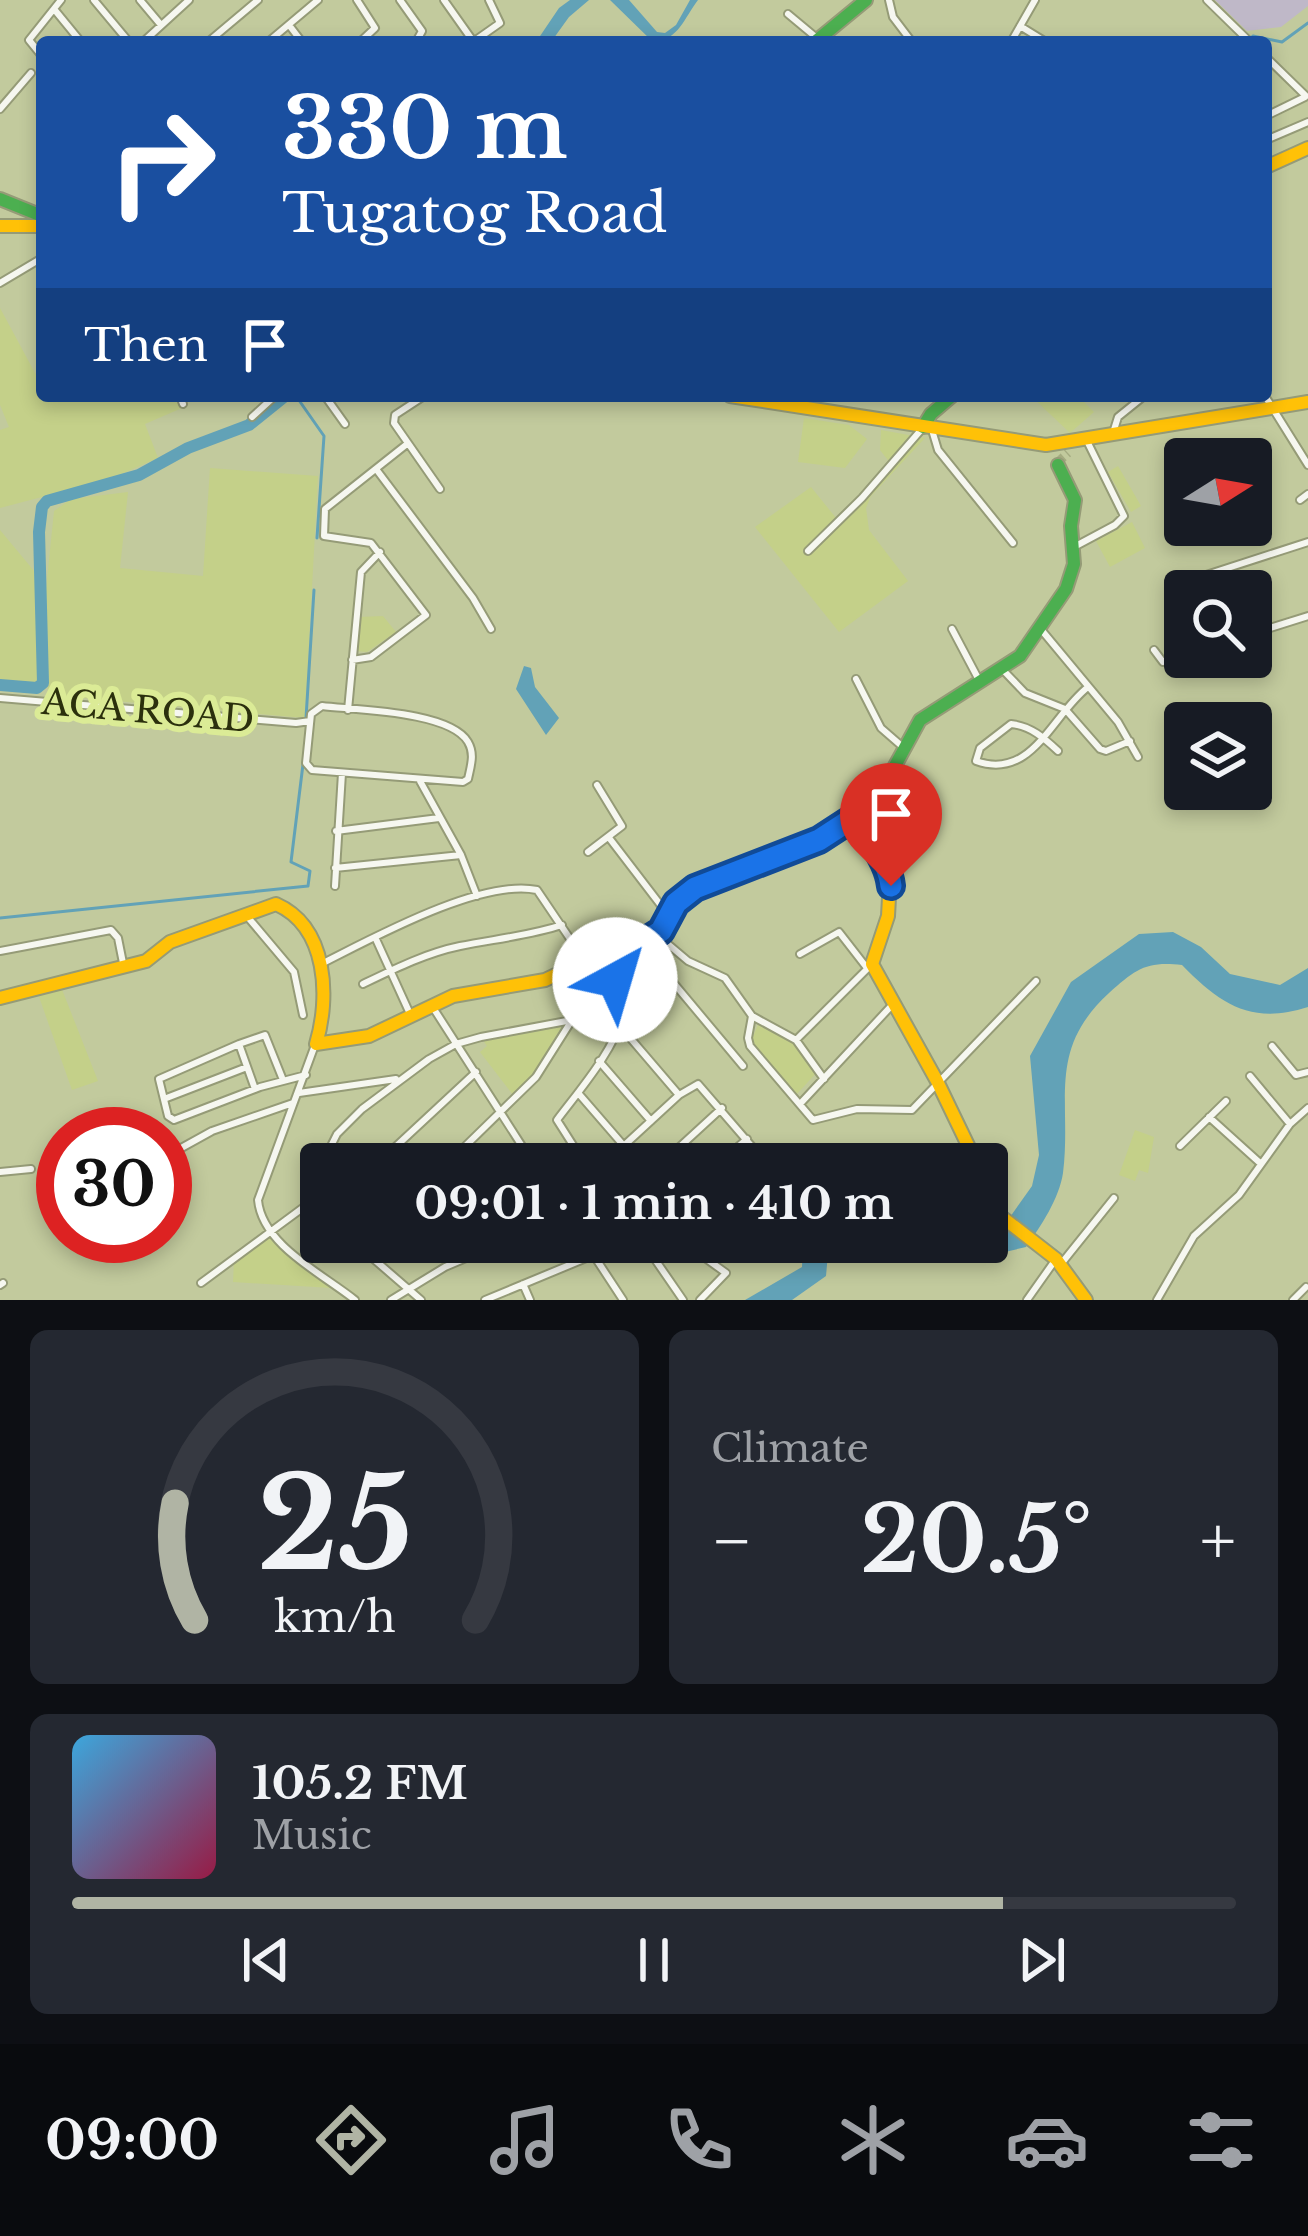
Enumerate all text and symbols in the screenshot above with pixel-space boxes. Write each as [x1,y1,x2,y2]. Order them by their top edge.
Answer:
text: 330 m [282,77,568,181]
icon: right [84,84,240,240]
text: Tugatog Road [282,180,667,247]
icon: arrive [232,312,298,378]
text: Then [84,317,208,373]
north arrow [1164,438,1272,546]
map controls [1164,438,1272,810]
button: search [1164,570,1272,678]
street label: ACA ROAD [39,679,256,742]
button: layers [1164,702,1272,810]
pin [840,763,942,886]
icon: arrive [858,781,924,847]
position arrow [552,917,678,1043]
speed limit sign: 30 [36,1107,192,1263]
text: 09:01 · 1 min · 410 m [414,1175,894,1231]
text: Climate [711,1424,869,1473]
text: 25 [257,1448,412,1603]
text: 20.5° [860,1485,1092,1596]
text: − [711,1500,753,1582]
text: + [1200,1500,1236,1582]
text: km/h [274,1590,395,1644]
text: 105.2 FM [252,1755,468,1811]
text: Music [252,1811,372,1860]
icon: previous [233,1927,299,1993]
icon: pause [621,1927,687,1993]
icon: next [1009,1927,1075,1993]
icon: directions [309,2098,393,2182]
icon: music [483,2098,567,2182]
icon: phone [657,2098,741,2182]
icon: climate [831,2098,915,2182]
icon: car [1005,2098,1089,2182]
icon: filters [1179,2098,1263,2182]
text: 09:00 [45,2107,219,2174]

